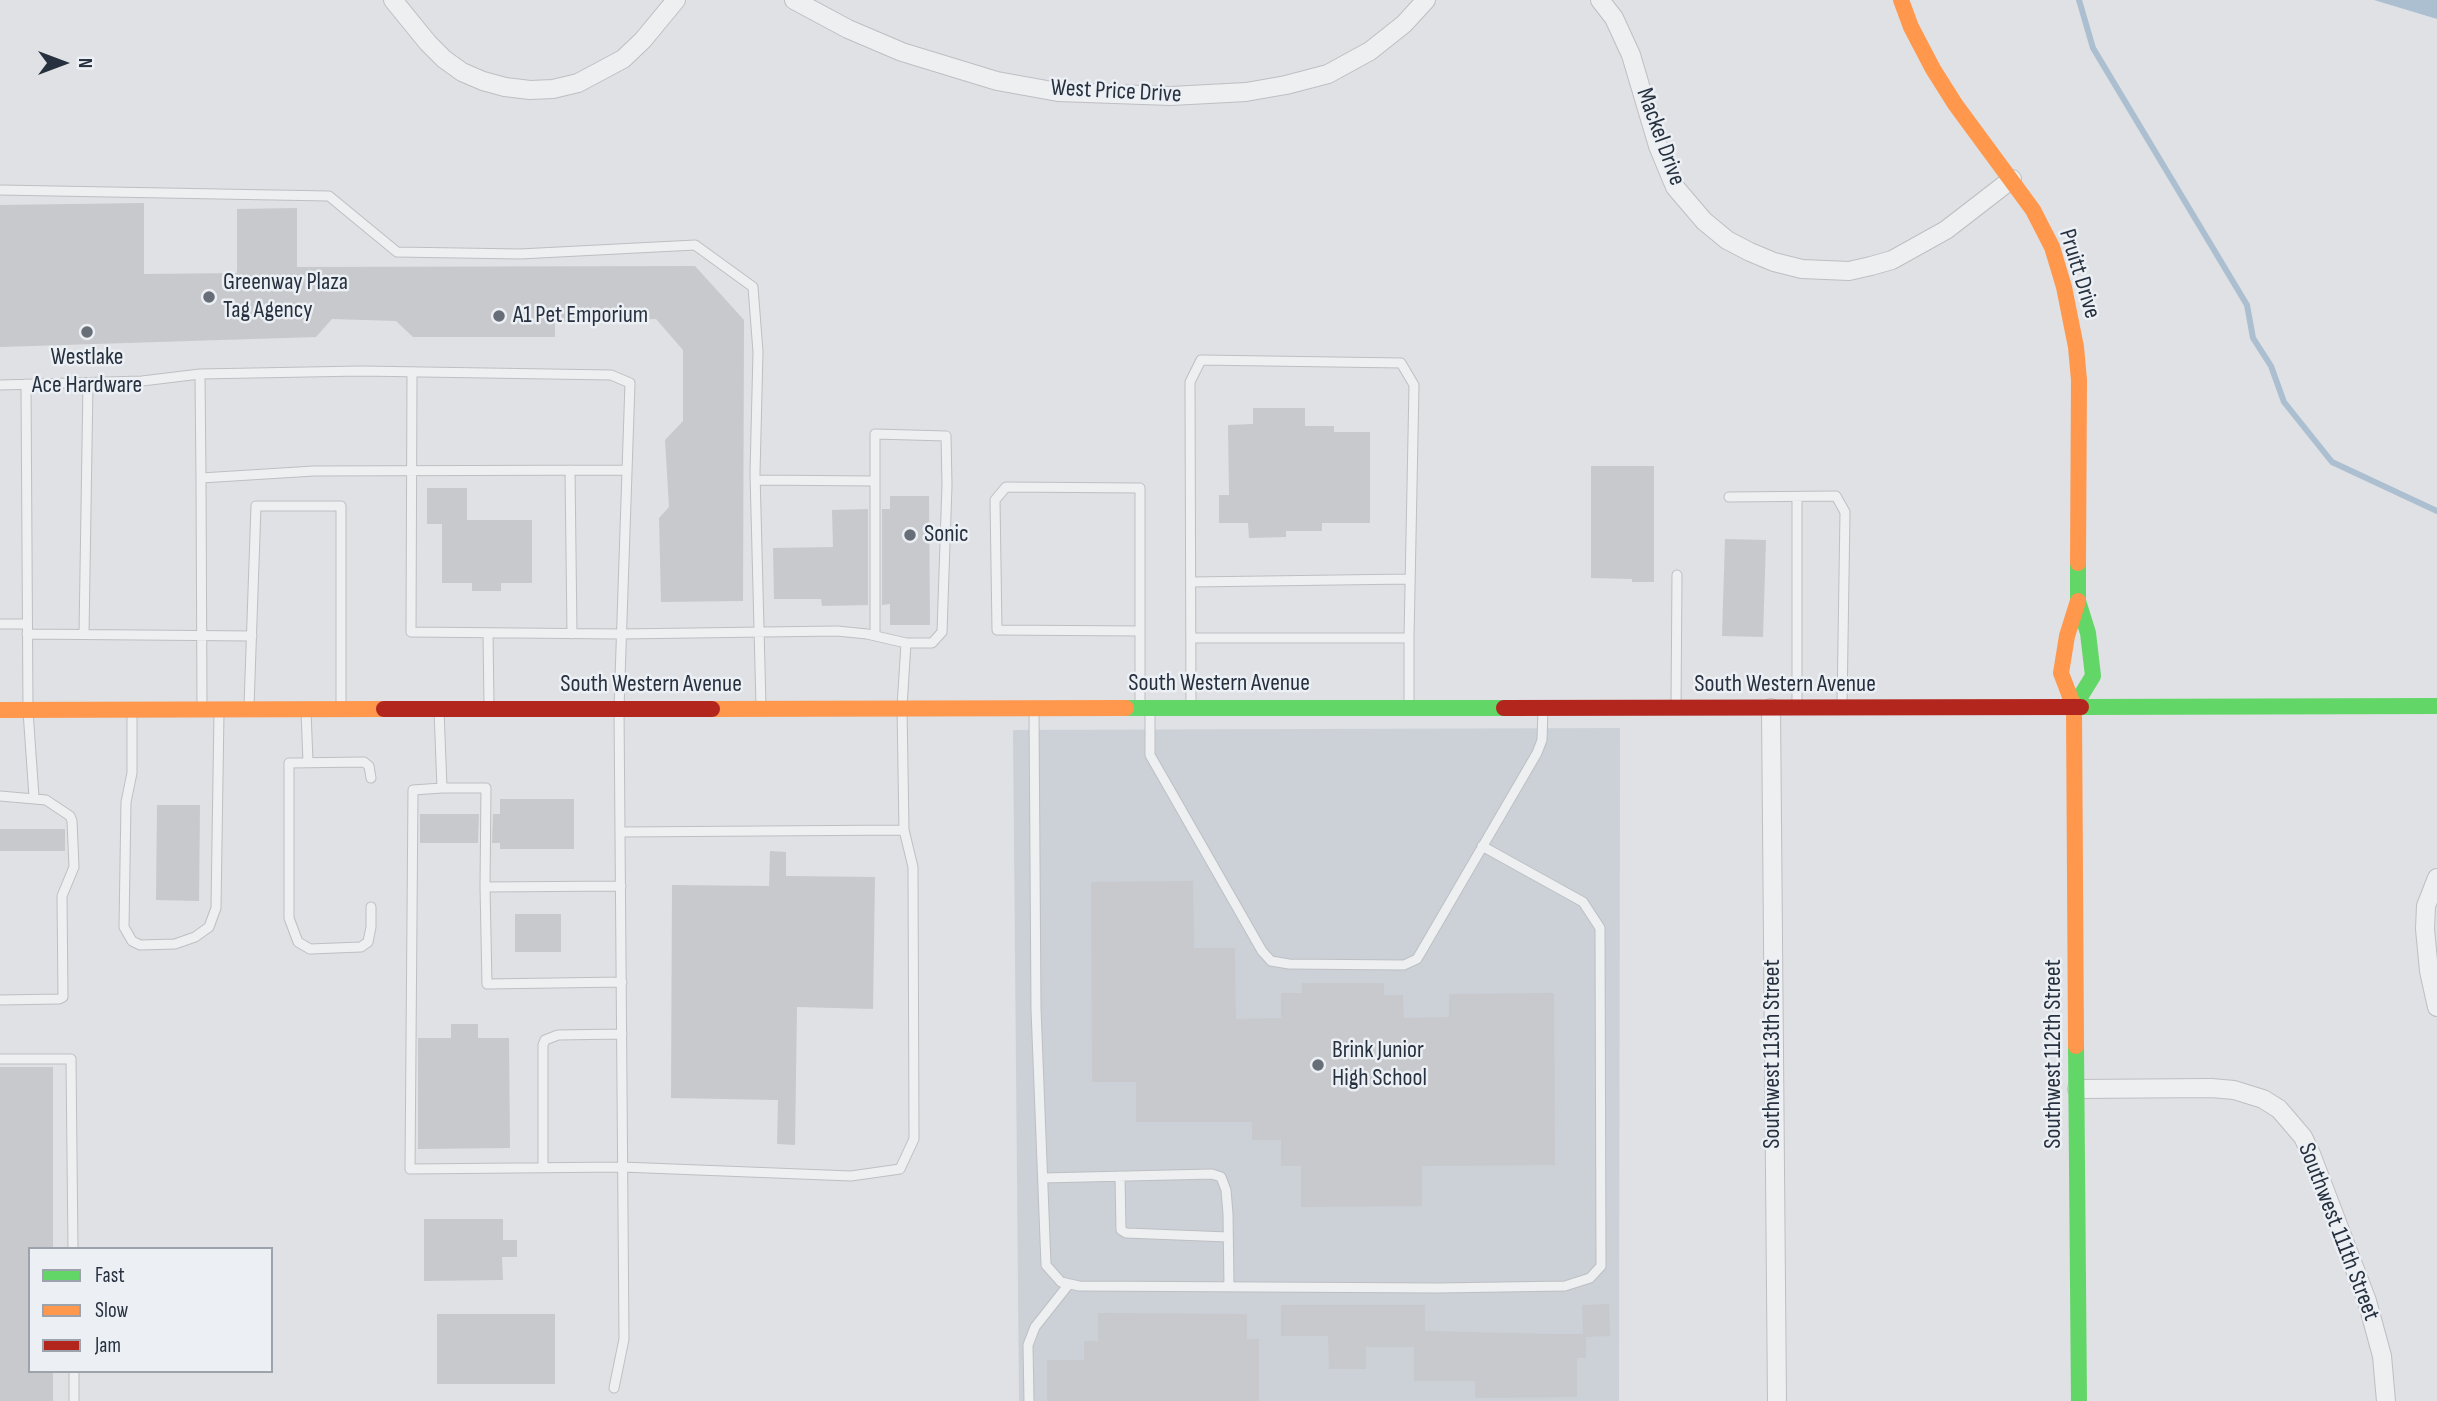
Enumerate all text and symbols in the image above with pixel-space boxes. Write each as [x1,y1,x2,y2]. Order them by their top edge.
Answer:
north arrow [28,28,98,98]
text: N [73,58,96,68]
street label: West Price Drive [1050,74,1182,110]
street label: Mackel Drive [1629,84,1691,190]
street label: Pruitt Drive [2052,226,2106,322]
place label: Greenway Plaza Tag Agency [223,269,348,325]
marker: Greenway Plaza Tag Agency [201,289,217,305]
place label: A1 Pet Emporium [513,302,648,330]
marker: A1 Pet Emporium [491,308,507,324]
marker: Westlake Ace Hardware [79,324,95,340]
place label: Westlake Ace Hardware [32,344,142,400]
place label: Sonic [924,521,969,549]
marker: Sonic [902,527,918,543]
street label: South Western Avenue [1128,670,1310,698]
street label: South Western Avenue [560,671,742,699]
street label: South Western Avenue [1694,671,1876,699]
street label: Southwest 113th Street [1759,959,1787,1149]
street label: Southwest 112th Street [2040,959,2068,1149]
place label: Brink Junior High School [1332,1037,1427,1093]
marker: Brink Junior High School [1310,1057,1326,1073]
street label: Southwest 111th Street [2291,1139,2385,1325]
legend [28,1247,273,1373]
text: Fast [95,1263,125,1288]
text: Slow [95,1298,128,1323]
text: Jam [95,1333,121,1358]

